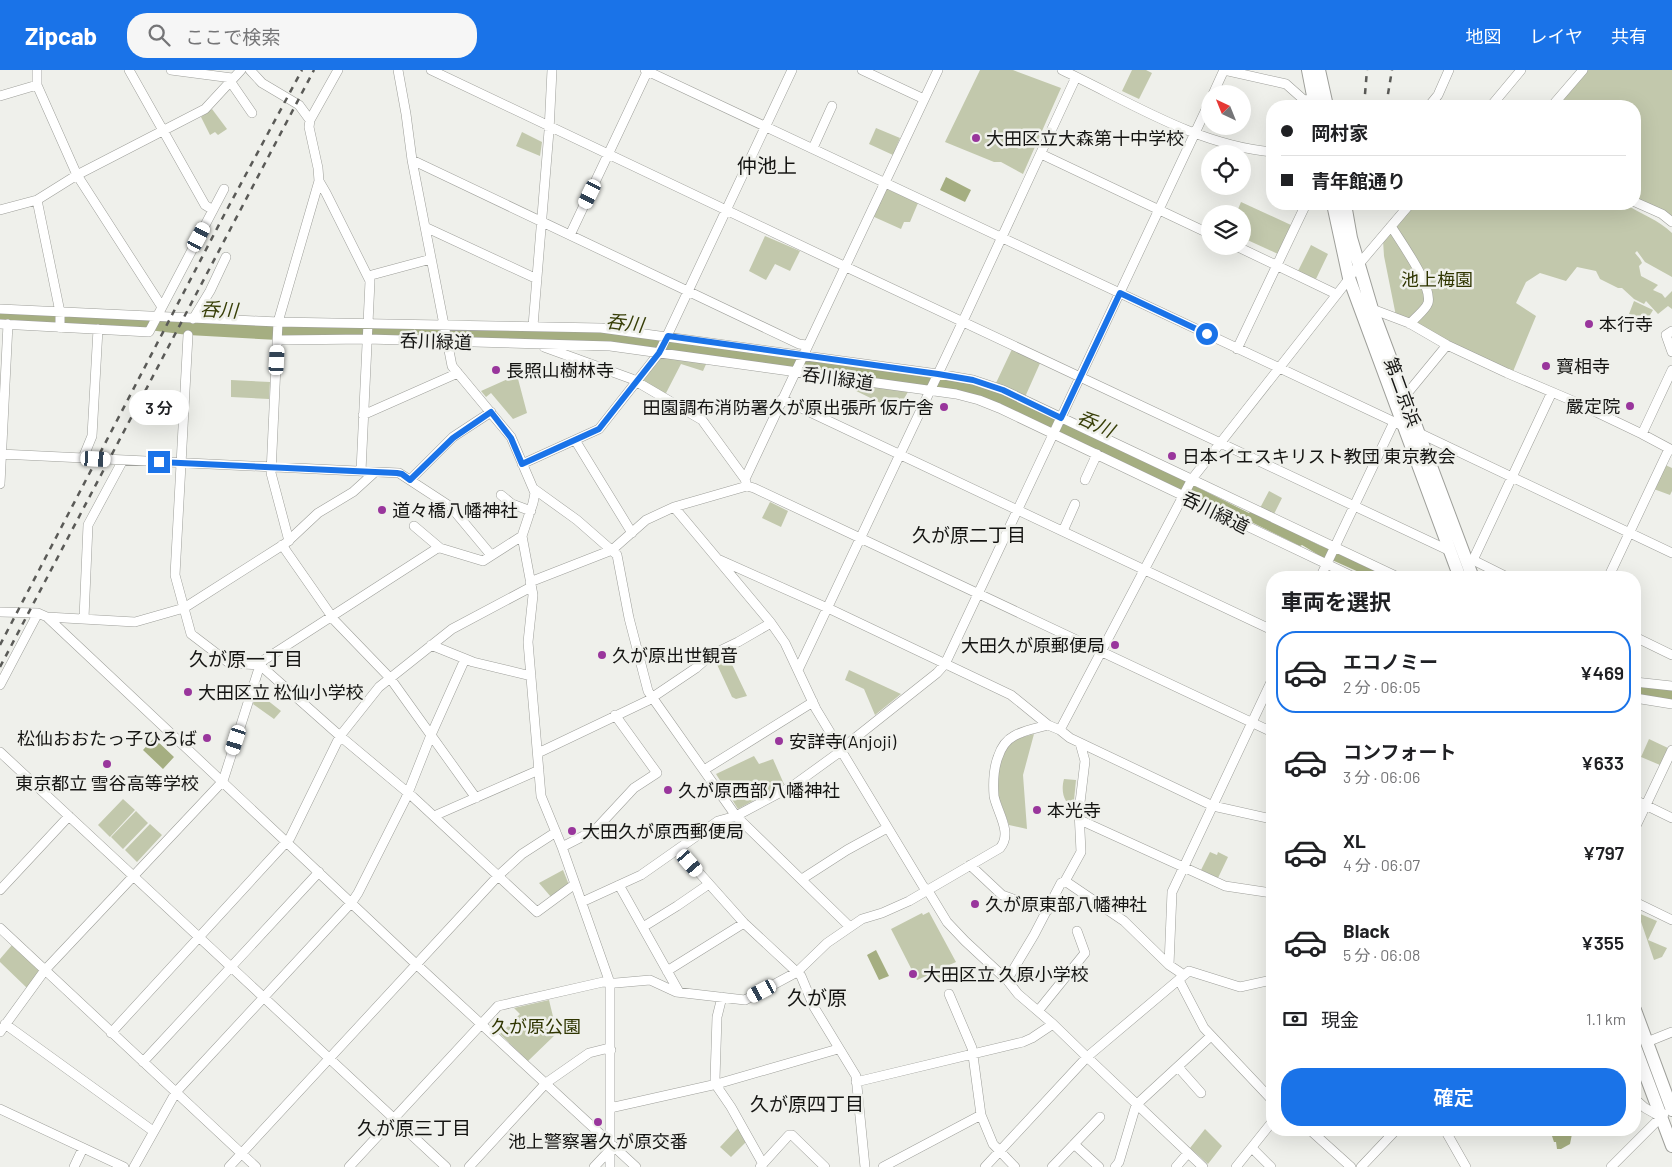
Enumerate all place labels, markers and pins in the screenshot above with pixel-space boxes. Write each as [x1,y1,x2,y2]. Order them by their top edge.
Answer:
place label: 大田区立大森第十中学校 [986,127,1184,149]
marker: 大田区立大森第十中学校 [970,132,982,144]
place label: 本行寺 [1599,313,1653,335]
marker: 本行寺 [1583,318,1595,330]
place label: 寶相寺 [1556,355,1610,377]
place label: 長照山樹林寺 [506,359,614,381]
marker: 寶相寺 [1540,360,1552,372]
marker: 長照山樹林寺 [490,364,502,376]
place label: 嚴定院 [1566,395,1620,417]
place label: 田園調布消防署久が原出張所 仮庁舎 [642,396,934,418]
marker: 嚴定院 [1624,400,1636,412]
marker: 田園調布消防署久が原出張所 仮庁舎 [938,401,950,413]
place label: 日本イエスキリスト教団 東京教会 [1182,445,1455,467]
marker: 日本イエスキリスト教団 東京教会 [1166,450,1178,462]
place label: 道々橋八幡神社 [392,499,518,521]
marker: 道々橋八幡神社 [376,504,388,516]
place label: 大田久が原郵便局 [961,634,1105,656]
marker: 大田久が原郵便局 [1109,639,1121,651]
place label: 久が原出世観音 [612,644,738,666]
marker: 久が原出世観音 [596,649,608,661]
place label: 大田区立 松仙小学校 [198,681,364,703]
marker: 大田区立 松仙小学校 [182,686,194,698]
place label: 松仙おおたっ子ひろば [17,727,197,749]
place label: 安詳寺(Anjoji) [789,730,897,752]
marker: 松仙おおたっ子ひろば [201,732,213,744]
marker: 安詳寺(Anjoji) [773,735,785,747]
marker: 東京都立 雪谷高等学校 [101,758,113,770]
place label: 東京都立 雪谷高等学校 [15,772,199,794]
place label: 久が原西部八幡神社 [678,779,840,801]
marker: 久が原西部八幡神社 [662,784,674,796]
place label: 本光寺 [1047,799,1101,821]
marker: 本光寺 [1031,804,1043,816]
place label: 大田久が原西郵便局 [582,820,744,842]
marker: 大田久が原西郵便局 [566,825,578,837]
place label: 久が原東部八幡神社 [985,893,1147,915]
marker: 久が原東部八幡神社 [969,898,981,910]
place label: 大田区立 久原小学校 [923,963,1089,985]
marker: 大田区立 久原小学校 [907,968,919,980]
marker: 池上警察署久が原交番 [592,1116,604,1128]
place label: 池上警察署久が原交番 [508,1130,688,1152]

